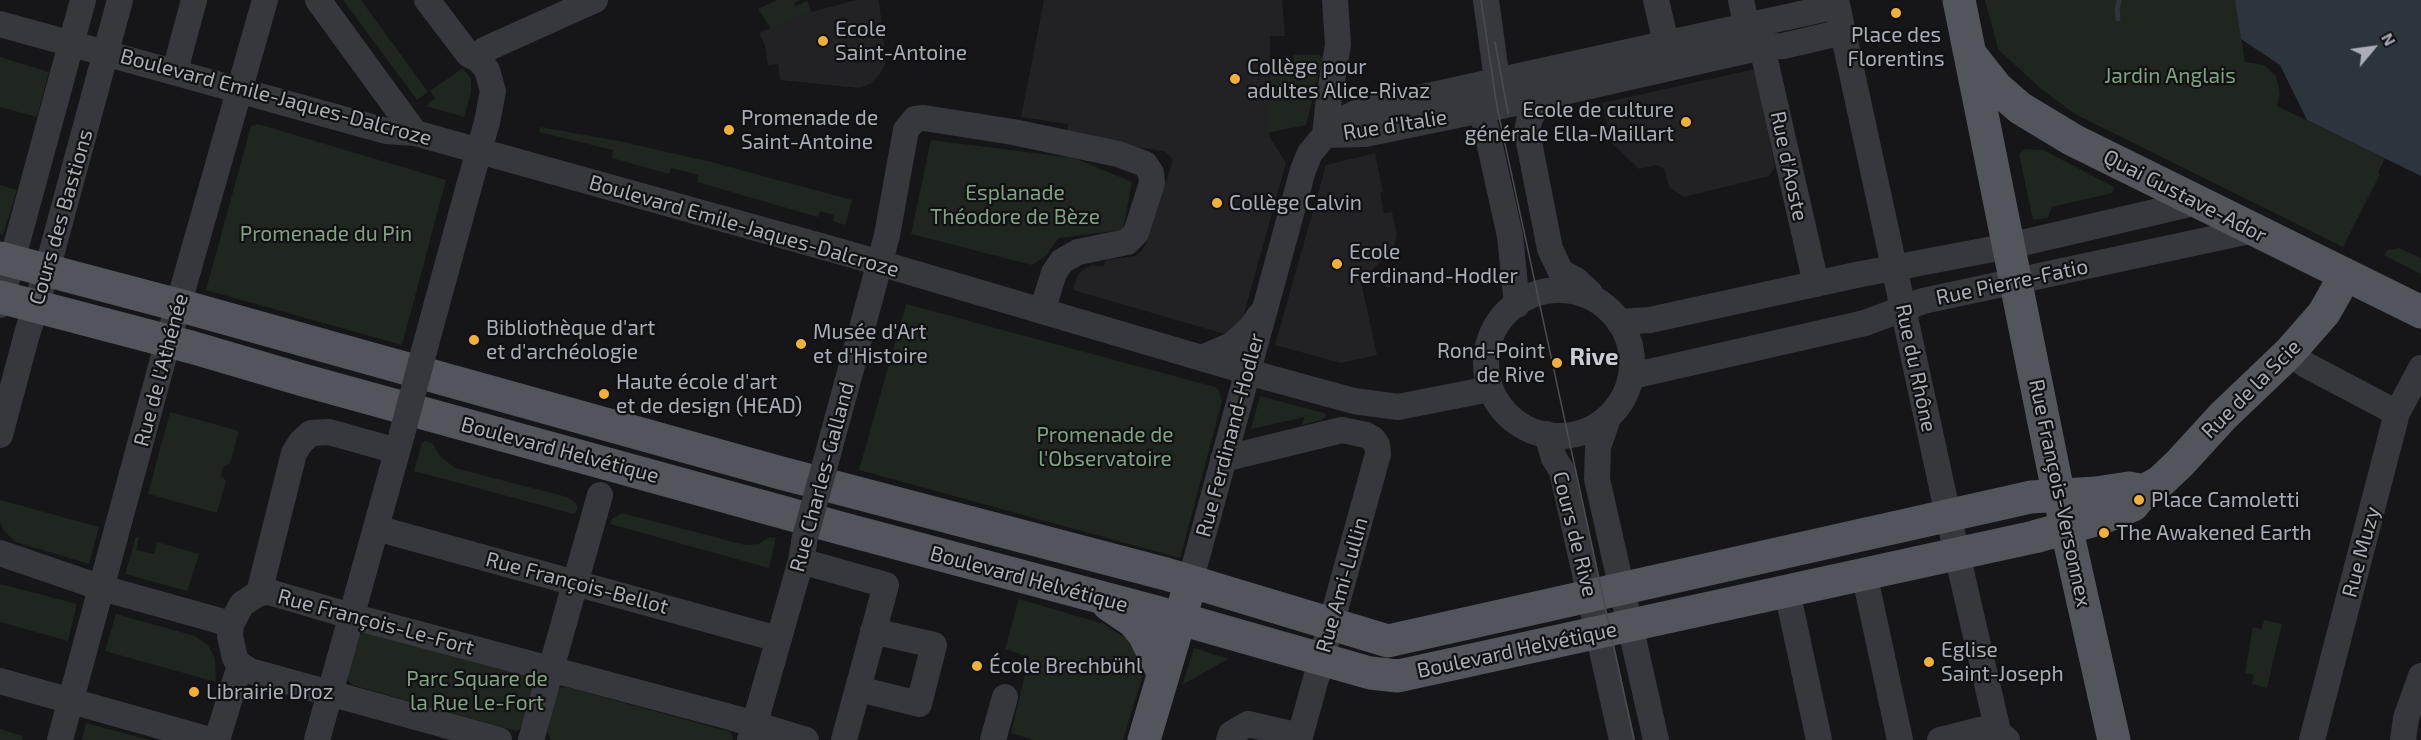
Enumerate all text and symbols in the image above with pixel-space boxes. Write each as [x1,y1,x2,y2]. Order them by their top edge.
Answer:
marker: Place des Florentins [1889,6,1903,20]
place label: Ecole Saint-Antoine [835,16,967,66]
north arrow [2343,18,2403,78]
place label: Place des Florentins [1847,22,1945,72]
text: N [2378,29,2400,49]
marker: Ecole Saint-Antoine [816,34,830,48]
street label: Boulevard Emile-Jaques-Dalcroze [118,43,434,151]
place label: Collège pour adultes Alice-Rivaz [1247,54,1430,104]
park label: Jardin Anglais [2104,63,2236,89]
marker: Collège pour adultes Alice-Rivaz [1228,72,1242,86]
place label: Ecole de culture générale Ella-Maillart [1465,97,1674,147]
street label: Rue d'Italie [1341,104,1449,146]
place label: Promenade de Saint-Antoine [741,105,878,155]
street label: Rue d'Aoste [1765,109,1813,223]
marker: Ecole de culture générale Ella-Maillart [1679,115,1693,129]
marker: Promenade de Saint-Antoine [722,123,736,137]
street label: Cours des Bastions [24,126,98,308]
street label: Quai Gustave-Ador [2099,144,2271,248]
street label: Boulevard Emile-Jaques-Dalcroze [586,170,902,282]
park label: Esplanade Théodore de Bèze [930,180,1100,230]
place label: Collège Calvin [1229,190,1362,216]
marker: Collège Calvin [1210,196,1224,210]
park label: Promenade du Pin [240,221,412,247]
place label: Ecole Ferdinand-Hodler [1349,239,1518,289]
street label: Rue Pierre-Fatio [1934,254,2090,310]
marker: Ecole Ferdinand-Hodler [1330,257,1344,271]
street label: Rue de l'Athénée [128,291,194,449]
street label: Rue du Rhône [1890,302,1942,434]
place label: Bibliothèque d'art et d'archéologie [486,315,655,365]
place label: Musée d'Art et d'Histoire [813,319,928,369]
street label: Rue Ferdinand-Hodler [1191,330,1269,540]
marker: Bibliothèque d'art et d'archéologie [467,333,481,347]
street label: Rue de la Scie [2196,334,2306,444]
marker: Musée d'Art et d'Histoire [794,337,808,351]
place label: Rond-Point de Rive [1437,338,1545,388]
district label: Rive [1569,343,1619,371]
marker: Rond-Point de Rive [1550,356,1564,370]
place label: Haute école d'art et de design (HEAD) [616,369,802,419]
street label: Rue François-Versonnex [2024,377,2096,609]
street label: Rue Charles-Galland [785,379,859,575]
marker: Haute école d'art et de design (HEAD) [597,387,611,401]
street label: Boulevard Helvétique [458,411,662,489]
park label: Promenade de l'Observatoire [1036,422,1174,472]
street label: Cours de Rive [1547,469,1603,599]
place label: Place Camoletti [2151,487,2300,513]
marker: Place Camoletti [2132,493,2146,507]
street label: Rue Muzy [2337,504,2385,600]
street label: Rue Ami-Lullin [1311,514,1373,656]
place label: The Awakened Earth [2116,520,2312,546]
marker: The Awakened Earth [2097,526,2111,540]
street label: Boulevard Helvétique [927,540,1131,618]
street label: Rue François-Bellot [483,546,671,620]
street label: Rue François-Le-Fort [275,584,477,660]
street label: Boulevard Helvétique [1415,617,1619,683]
place label: Eglise Saint-Joseph [1941,637,2064,687]
place label: École Brechbühl [989,653,1142,679]
marker: Eglise Saint-Joseph [1922,655,1936,669]
marker: École Brechbühl [970,659,984,673]
park label: Parc Square de la Rue Le-Fort [406,666,548,716]
place label: Librairie Droz [206,679,333,705]
marker: Librairie Droz [187,685,201,699]

